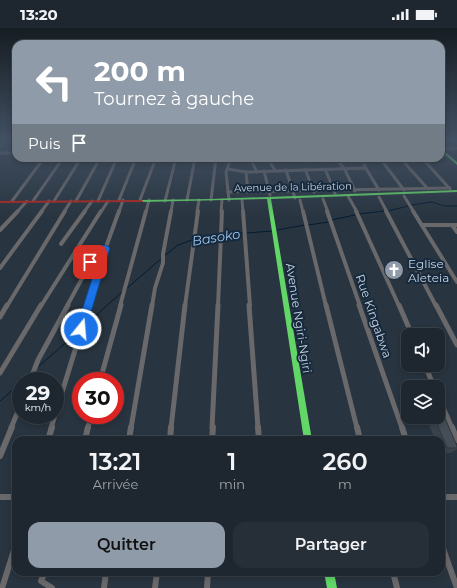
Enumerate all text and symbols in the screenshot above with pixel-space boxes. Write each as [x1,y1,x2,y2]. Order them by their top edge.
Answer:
text: 13:20 [20,5,58,24]
text: 200 m [94,54,186,88]
icon: left [28,56,80,108]
text: Tournez à gauche [94,88,254,110]
icon: arrive [68,132,90,154]
text: Puis [28,134,60,153]
street label: Avenue de la Libération [234,179,352,195]
water label: Basoko [191,225,241,249]
pin [73,245,107,279]
icon: arrive [79,251,101,273]
place label: Eglise Aleteia [408,256,449,285]
church icon: Eglise Aleteia [383,259,405,281]
street label: Avenue Ngiri-Ngiri [283,262,315,374]
street label: Rue Kingabwa [353,272,395,360]
position arrow [60,308,102,350]
map controls [401,328,445,424]
button: sound [401,328,445,372]
speed limit sign: 30 [72,372,124,424]
button: layers [401,380,445,424]
text: 29 [26,381,50,405]
text: km/h [25,401,51,414]
text: 13:21 [89,447,142,476]
text: 1 [227,447,237,476]
text: 260 [322,447,368,476]
text: Arrivée [93,476,138,492]
text: min [219,476,245,492]
text: m [338,476,352,492]
button: Quitter [28,522,225,568]
button: Partager [233,522,429,568]

